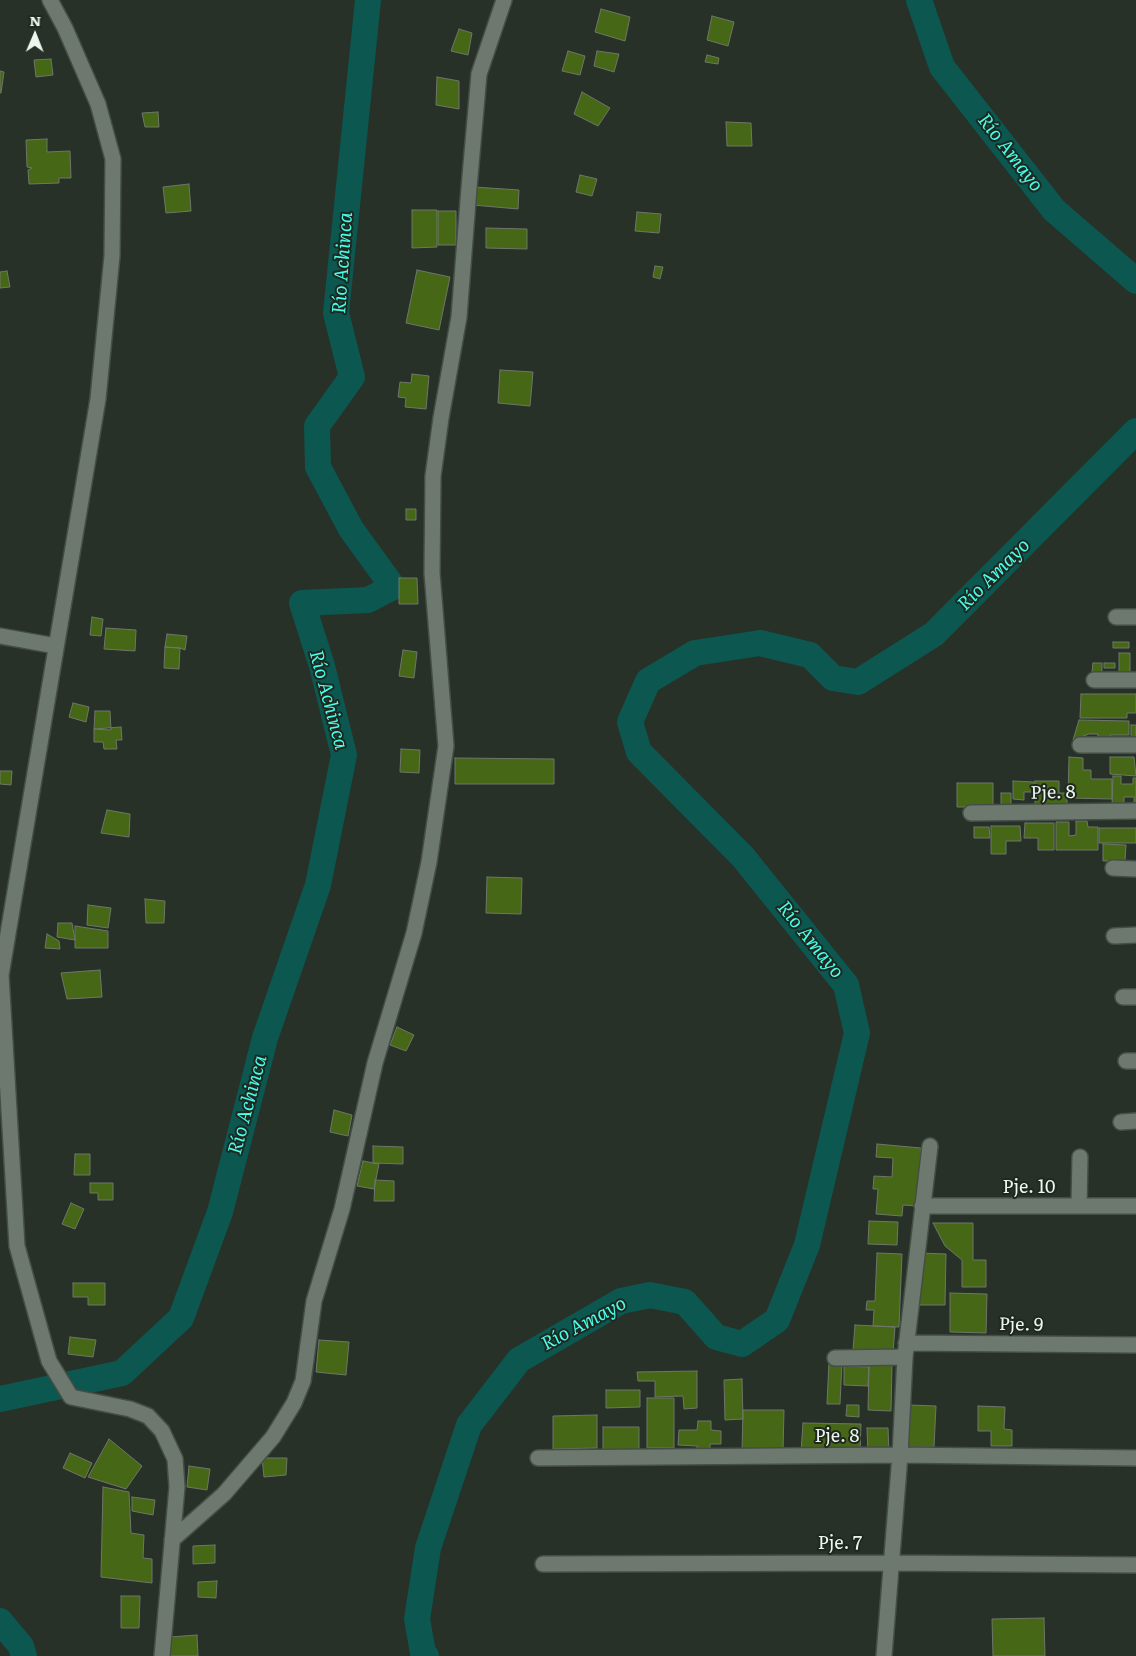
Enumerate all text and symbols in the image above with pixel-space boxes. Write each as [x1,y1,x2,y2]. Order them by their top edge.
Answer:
north arrow [10,10,60,60]
text: N [29,10,41,30]
water label: Río Amayo [972,109,1048,197]
water label: Río Achinca [328,211,358,315]
water label: Río Amayo [953,534,1035,616]
water label: Río Achinca [304,648,352,752]
street label: Pje. 8 [1030,782,1076,804]
water label: Río Amayo [772,897,848,983]
water label: Río Achinca [224,1053,272,1157]
street label: Pje. 10 [1003,1177,1055,1199]
water label: Río Amayo [538,1292,630,1356]
street label: Pje. 9 [999,1314,1043,1336]
street label: Pje. 8 [814,1426,860,1448]
street label: Pje. 7 [818,1533,862,1555]

